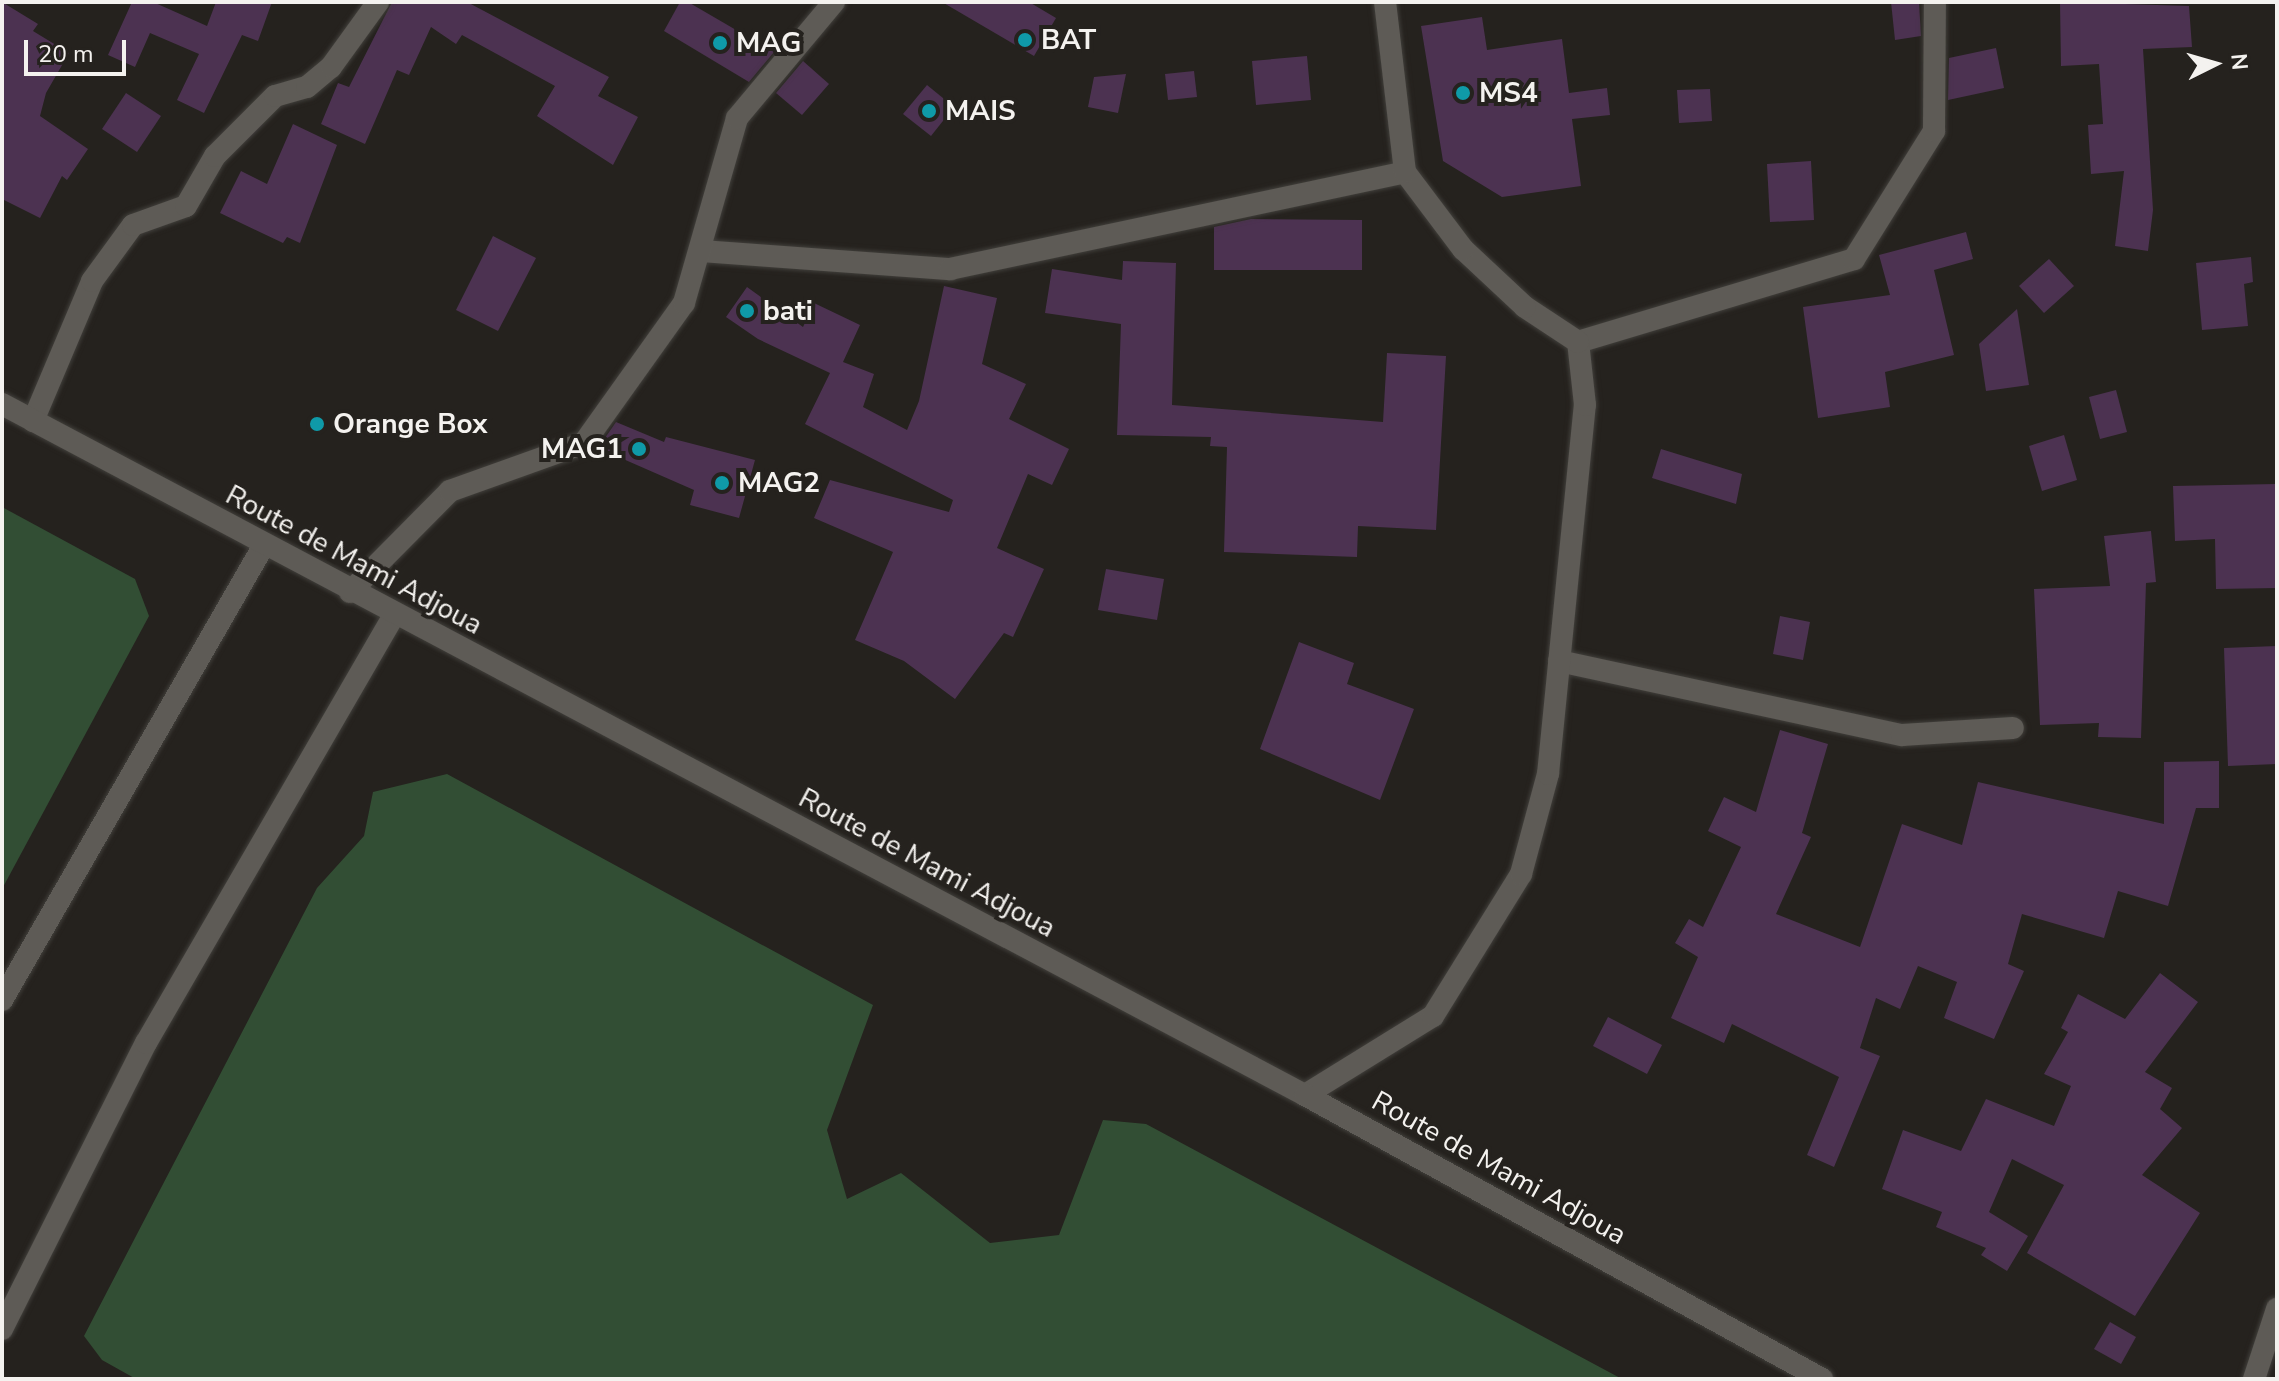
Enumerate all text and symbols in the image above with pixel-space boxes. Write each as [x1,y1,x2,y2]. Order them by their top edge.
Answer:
place label: BAT [1041,23,1096,57]
scale bar [28,24,130,74]
north arrow [2175,24,2255,104]
place label: MAG [736,26,801,60]
marker: BAT [1016,31,1034,49]
marker: MAG [711,34,729,52]
text: 20 m [38,38,94,70]
text: N [2223,52,2255,71]
place label: MS4 [1479,76,1538,110]
marker: MS4 [1454,84,1472,102]
place label: MAIS [945,94,1016,128]
marker: MAIS [920,102,938,120]
place label: bati [763,294,813,328]
marker: bati [738,302,756,320]
place label: Orange Box [333,407,487,441]
marker: Orange Box [308,415,326,433]
place label: MAG1 [541,432,623,466]
marker: MAG1 [630,440,648,458]
place label: MAG2 [738,466,820,500]
marker: MAG2 [713,474,731,492]
street label: Route de Mami Adjoua [220,478,488,642]
street label: Route de Mami Adjoua [793,781,1061,945]
street label: Route de Mami Adjoua [1366,1084,1632,1252]

